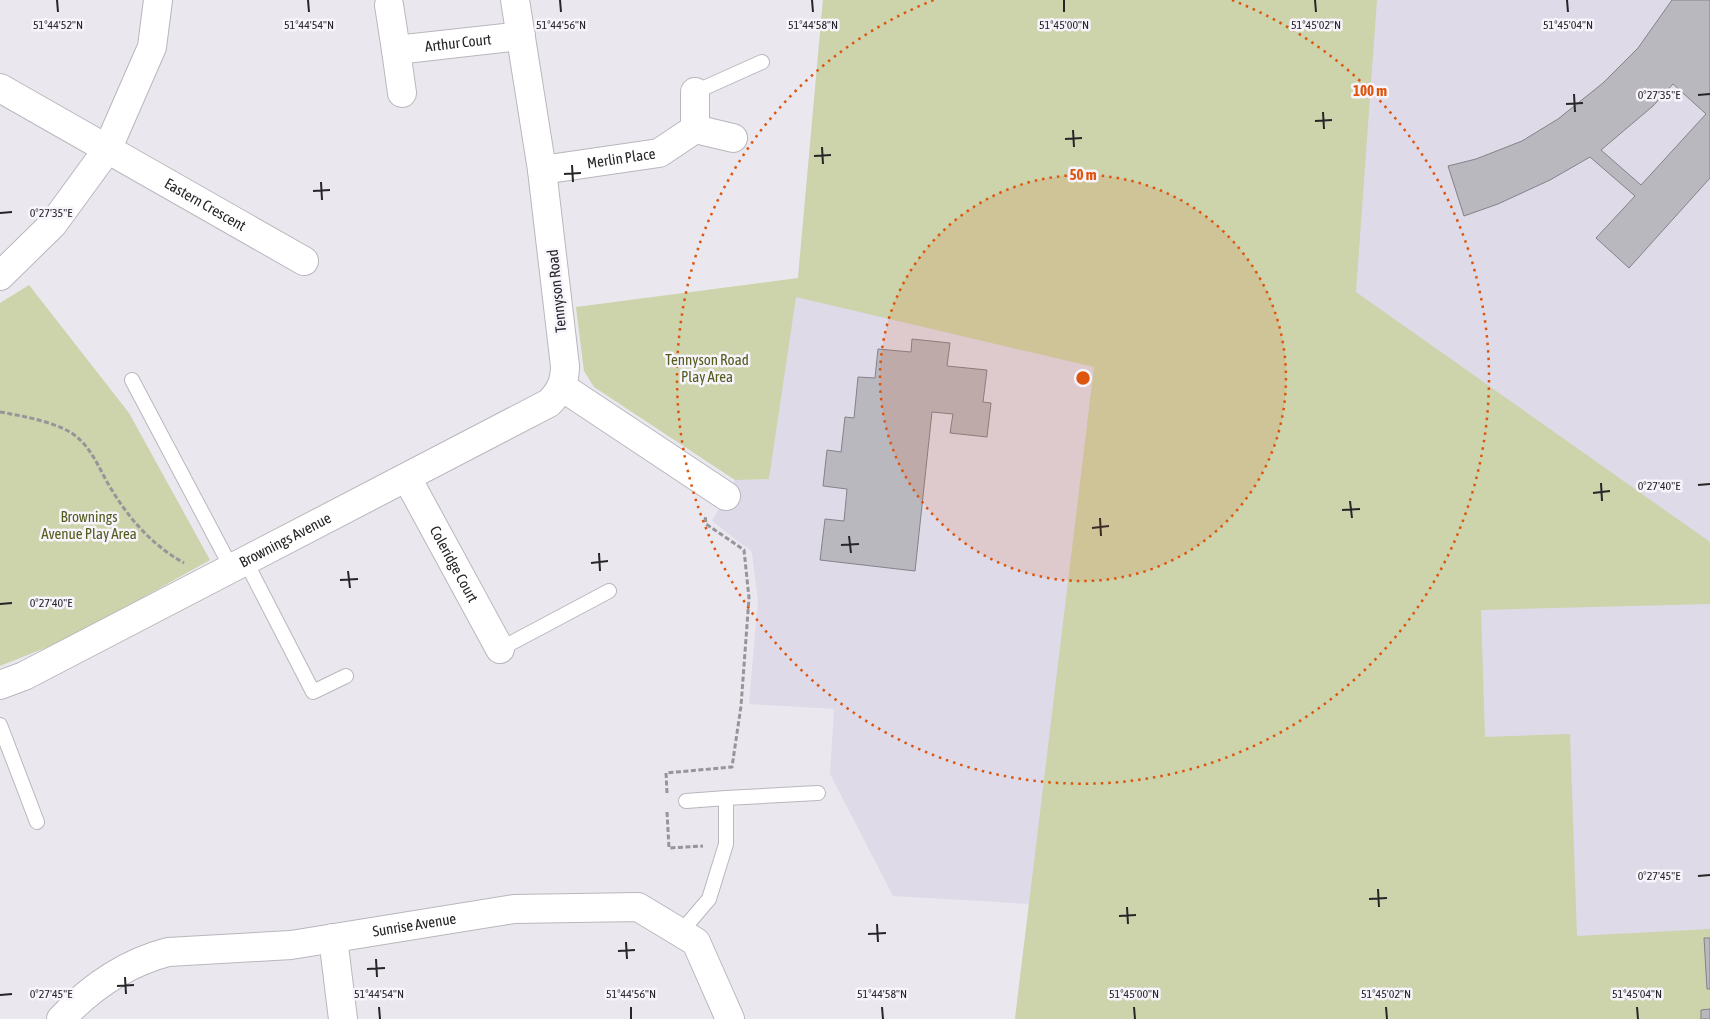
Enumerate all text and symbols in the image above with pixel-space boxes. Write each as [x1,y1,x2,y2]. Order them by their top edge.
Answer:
text: 51°44'52"N [33,18,83,32]
text: 51°44'54"N [284,18,334,32]
text: 51°44'56"N [536,18,586,32]
text: 51°44'58"N [788,18,838,32]
text: 51°45'00"N [1039,18,1089,32]
text: 51°45'02"N [1291,18,1341,32]
text: 51°45'04"N [1543,18,1593,32]
street label: Arthur Court [424,30,492,55]
text: 100 m [1353,82,1387,99]
text: 0°27'35"E [1638,88,1680,102]
street label: Merlin Place [586,145,657,171]
text: 50 m [1070,166,1097,183]
street label: Eastern Crescent [162,174,249,234]
text: 0°27'35"E [30,206,72,220]
street label: Tennyson Road [544,249,569,333]
park label: Tennyson Road Play Area [665,351,749,385]
centre of rings [1074,369,1092,387]
text: 0°27'40"E [1638,479,1680,493]
park label: Brownings Avenue Play Area [41,508,137,542]
street label: Brownings Avenue [236,509,334,571]
street label: Coleridge Court [427,523,482,605]
text: 0°27'40"E [30,596,72,610]
text: 0°27'45"E [1638,869,1680,883]
street label: Sunrise Avenue [371,909,457,940]
text: 0°27'45"E [30,987,72,1001]
text: 51°44'54"N [354,987,404,1001]
text: 51°44'56"N [606,987,656,1001]
text: 51°44'58"N [857,987,907,1001]
text: 51°45'00"N [1109,987,1159,1001]
text: 51°45'02"N [1361,987,1411,1001]
text: 51°45'04"N [1612,987,1662,1001]

